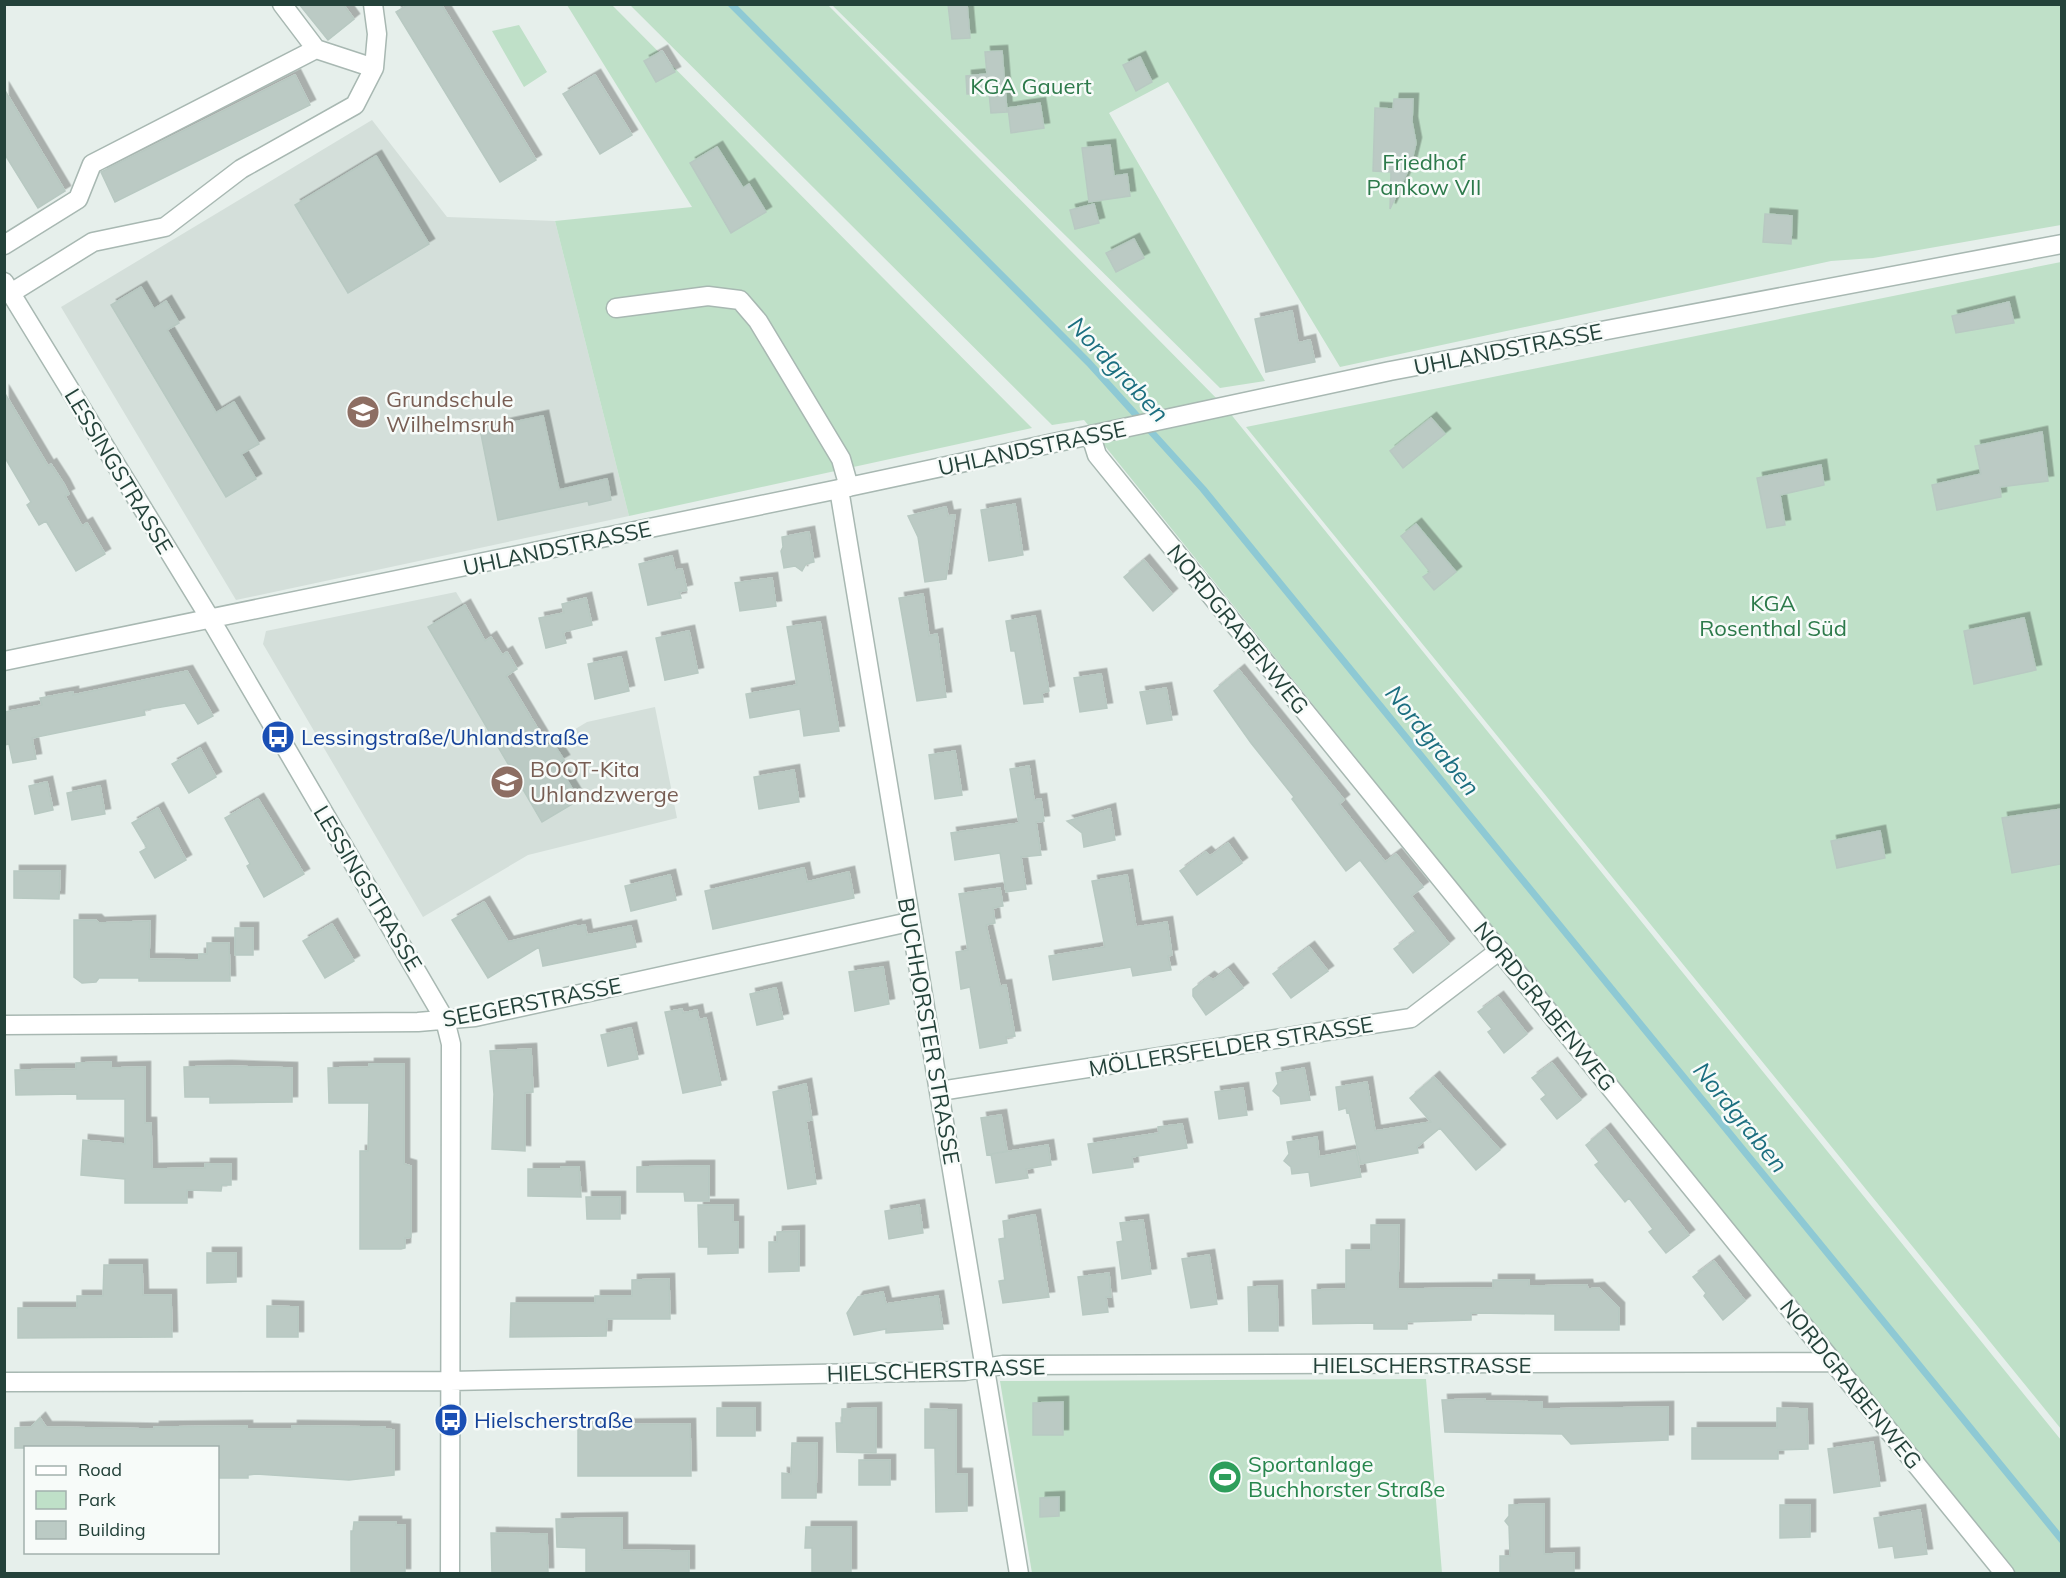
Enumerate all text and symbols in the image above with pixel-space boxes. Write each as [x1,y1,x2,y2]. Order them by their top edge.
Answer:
park label: KGA Gauert [970,72,1092,100]
park label: Friedhof Pankow VII [1367,148,1481,201]
water label: Nordgraben [1062,310,1176,428]
street label: UHLANDSTRASSE [1411,317,1605,381]
street label: LESSINGSTRASSE [58,383,180,559]
place label: Grundschule Wilhelmsruh [386,385,515,438]
school or university icon: Grundschule Wilhelmsruh [345,394,381,430]
street label: UHLANDSTRASSE [935,414,1129,482]
street label: UHLANDSTRASSE [460,514,654,582]
street label: NORDGRABENWEG [1161,539,1315,719]
park label: KGA Rosenthal Süd [1699,589,1847,642]
water label: Nordgraben [1379,679,1487,801]
bus stop icon: Lessingstraße/Uhlandstraße [260,719,296,755]
place label: Lessingstraße/Uhlandstraße [301,723,589,751]
place label: BOOT-Kita Uhlandzwerge [530,755,679,808]
school or university icon: BOOT-Kita Uhlandzwerge [489,764,525,800]
street label: LESSINGSTRASSE [307,800,429,976]
street label: BUCHHORSTER STRASSE [892,895,966,1167]
street label: NORDGRABENWEG [1468,916,1622,1096]
street label: SEEGERSTRASSE [440,971,624,1033]
street label: MÖLLERSFELDER STRASSE [1087,1010,1375,1082]
water label: Nordgraben [1687,1056,1795,1178]
street label: NORDGRABENWEG [1774,1294,1928,1474]
street label: HIELSCHERSTRASSE [1313,1351,1531,1379]
street label: HIELSCHERSTRASSE [826,1352,1046,1388]
bus stop icon: Hielscherstraße [433,1402,469,1438]
place label: Hielscherstraße [474,1406,633,1434]
legend [24,1446,219,1554]
place label: Sportanlage Buchhorster Straße [1248,1450,1445,1503]
text: Road [78,1458,122,1481]
sports icon: Sportanlage Buchhorster Straße [1207,1459,1243,1495]
text: Park [78,1488,117,1511]
text: Building [78,1518,146,1541]

